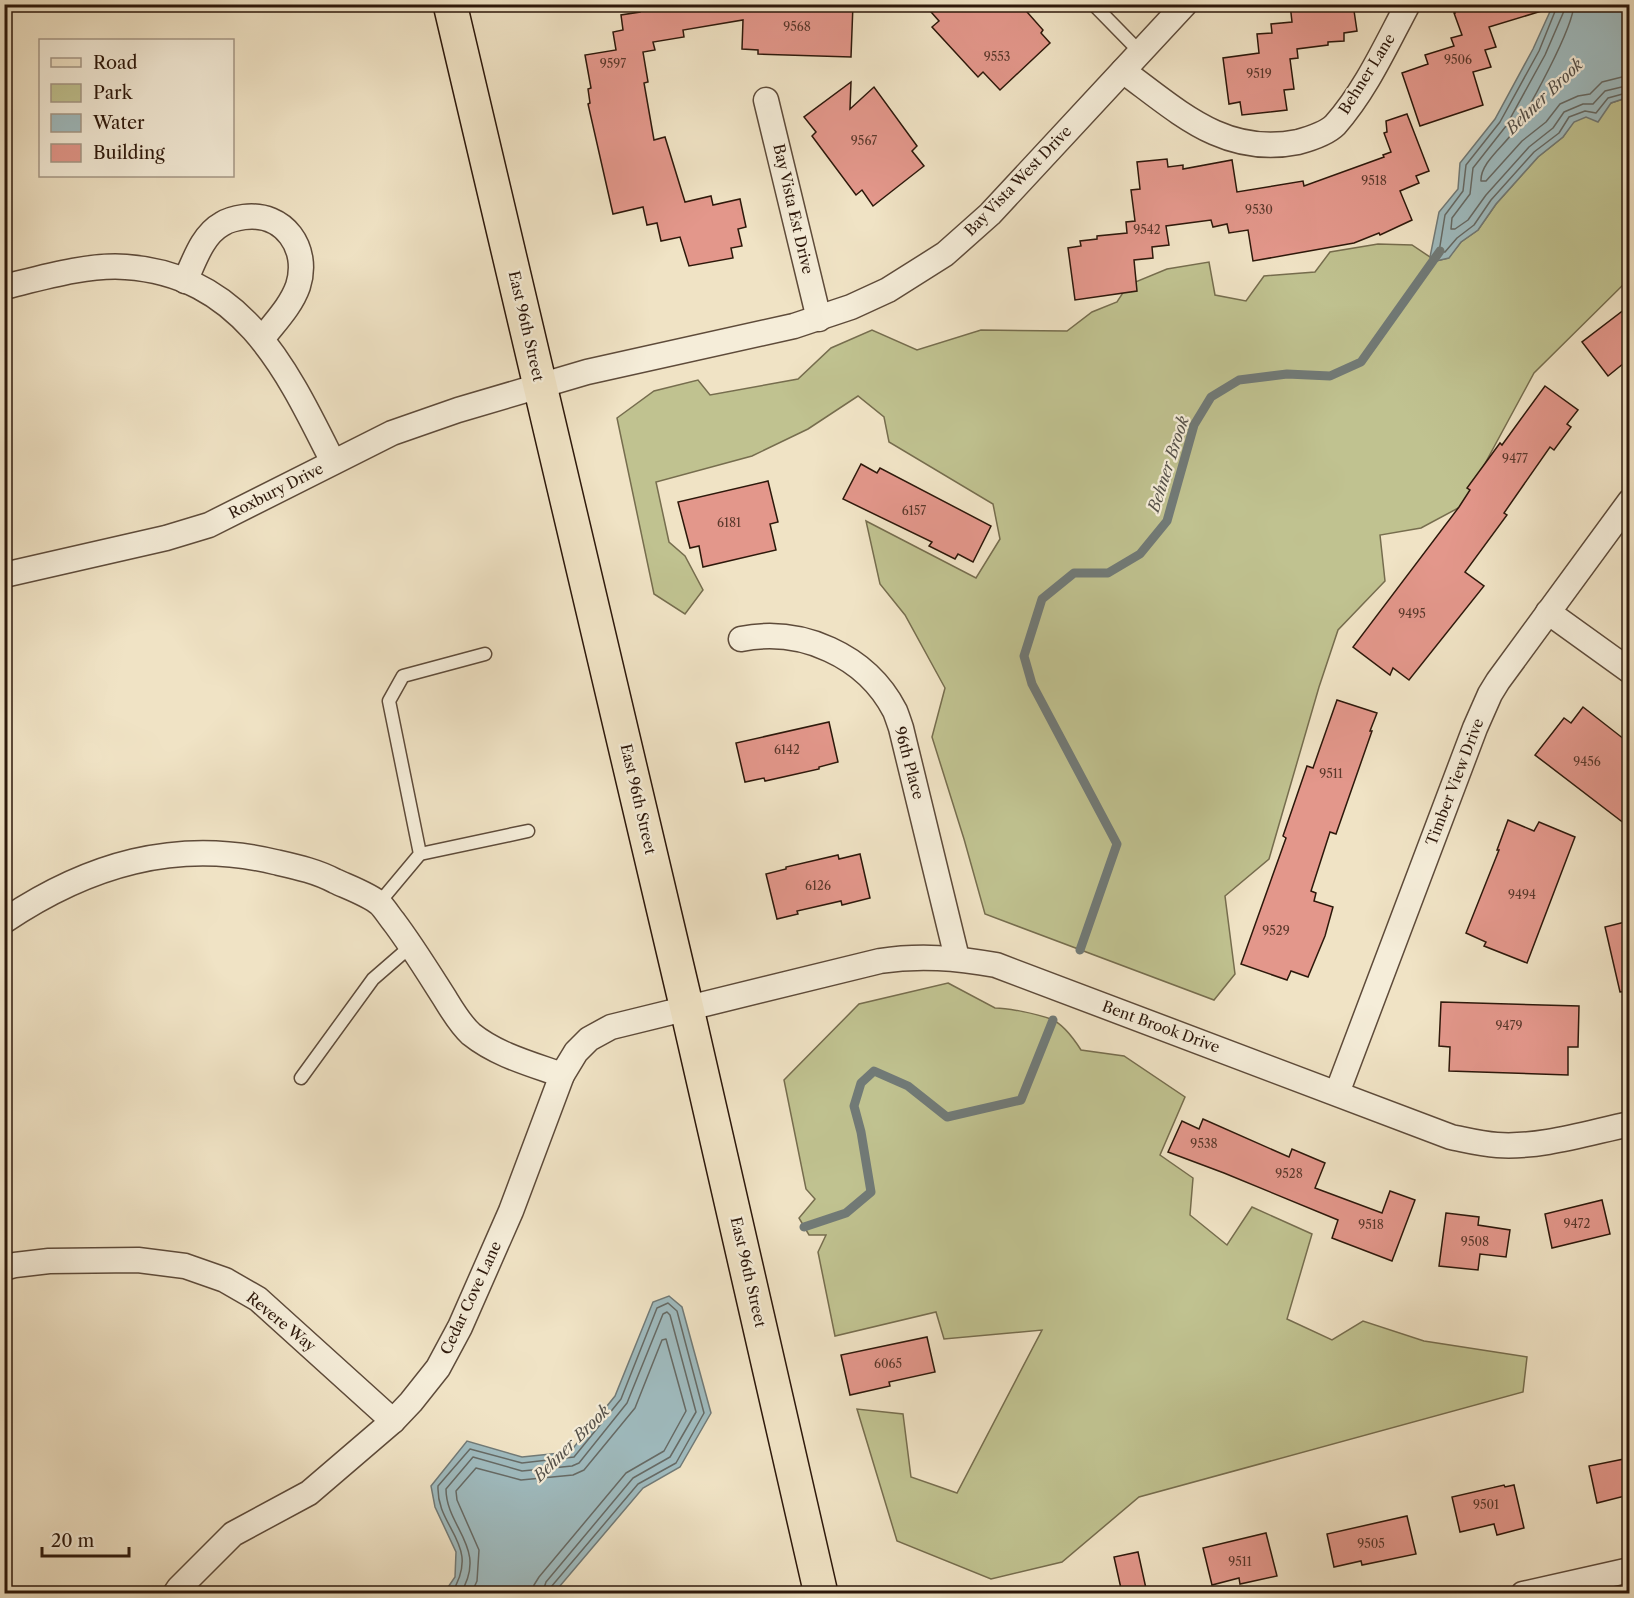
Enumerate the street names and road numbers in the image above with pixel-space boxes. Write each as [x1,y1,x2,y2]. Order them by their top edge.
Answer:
street label: Behner Lane [1334,30,1399,118]
street label: Bay Vista West Drive [960,122,1075,240]
street label: Bay Vista Est Drive [769,142,818,276]
street label: East 96th Street [505,269,549,384]
street label: Roxbury Drive [225,459,326,523]
street label: Timber View Drive [1421,715,1488,848]
street label: 96th Place [891,724,928,801]
street label: East 96th Street [617,742,661,857]
street label: Bent Brook Drive [1100,996,1223,1057]
street label: East 96th Street [727,1215,771,1330]
street label: Cedar Cove Lane [436,1238,505,1358]
street label: Revere Way [243,1288,320,1356]

